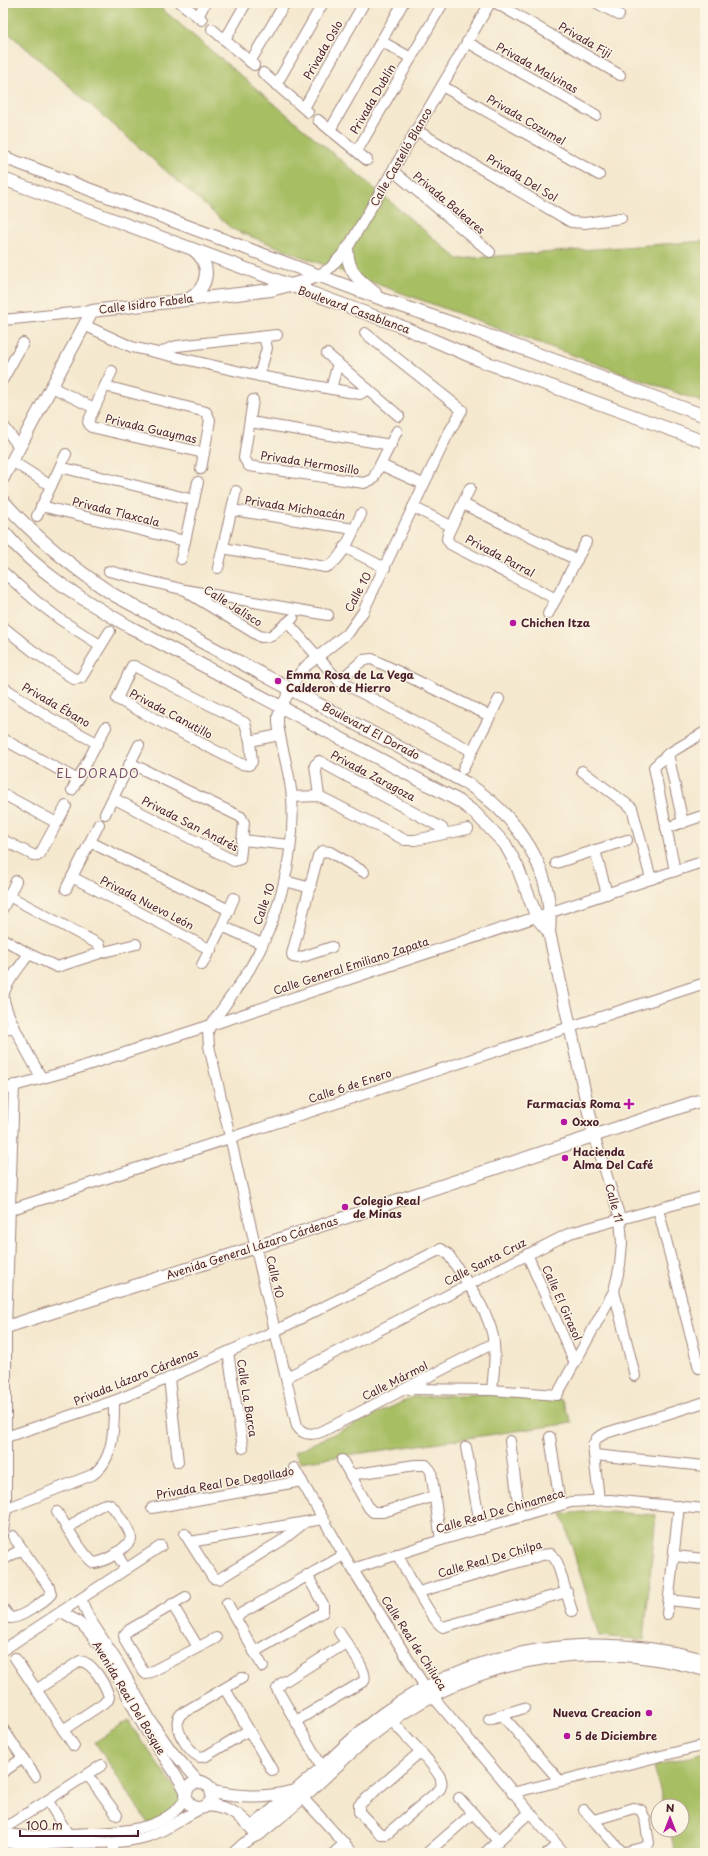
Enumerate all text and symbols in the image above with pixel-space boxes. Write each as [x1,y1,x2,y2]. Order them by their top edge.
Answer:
street label: Privada Oslo [299,17,346,83]
street label: Privada Fiji [555,17,615,62]
street label: Privada Malvinas [493,38,581,97]
street label: Privada Dublín [346,60,400,137]
street label: Privada Cozumel [484,90,569,149]
street label: Calle Castelló Blanco [365,104,436,209]
street label: Privada Del Sol [483,150,561,206]
street label: Privada Baleares [410,167,489,238]
street label: Boulevard Casablanca [296,281,414,338]
street label: Calle Isidro Fabela [98,289,194,318]
street label: Privada Guaymas [103,410,199,447]
street label: Privada Hermosillo [259,446,361,479]
street label: Privada Michoacán [244,491,346,524]
street label: Privada Tlaxcala [71,492,162,531]
street label: Privada Parral [463,530,538,581]
street label: Calle 10 [340,569,375,615]
street label: Calle Jalisco [201,581,266,630]
place label: Chichen Itza [521,614,591,631]
marker: Chichen Itza [508,618,518,628]
place label: Emma Rosa de La Vega Calderon de Hierro [286,666,415,696]
marker: Emma Rosa de La Vega Calderon de Hierro [273,676,283,686]
street label: Privada Ébano [19,678,94,731]
street label: Privada Canutillo [127,685,216,743]
street label: Boulevard El Dorado [319,698,423,763]
street label: Privada Zaragoza [328,746,419,805]
district label: EL DORADO [56,764,140,782]
street label: Privada San Andrés [139,792,242,855]
street label: Privada Nuevo León [97,872,197,934]
street label: Calle 10 [248,881,279,927]
street label: Calle General Emiliano Zapata [271,932,431,999]
street label: Calle 6 de Enero [306,1064,394,1107]
place label: Farmacias Roma [526,1095,622,1112]
marker: Farmacias Roma [624,1099,634,1109]
place label: Oxxo [572,1113,600,1130]
marker: Oxxo [559,1117,569,1127]
place label: Hacienda Alma Del Café [573,1143,653,1173]
marker: Hacienda Alma Del Café [560,1153,570,1163]
street label: Calle 11 [601,1182,628,1224]
place label: Colegio Real de Minas [353,1192,420,1222]
marker: Colegio Real de Minas [340,1202,350,1212]
street label: Avenida General Lázaro Cárdenas [164,1212,340,1283]
street label: Calle Santa Cruz [441,1234,529,1290]
street label: Calle 10 [262,1254,289,1300]
street label: Calle El Girasol [538,1262,587,1343]
street label: Privada Lázaro Cárdenas [71,1344,201,1409]
street label: Calle Mármol [359,1357,431,1404]
street label: Calle La Barca [233,1358,262,1438]
street label: Privada Real De Degollado [155,1462,295,1503]
street label: Calle Real De Chinameca [434,1484,566,1537]
street label: Calle Real De Chilpa [436,1535,544,1582]
street label: Calle Real de Chiluca [377,1592,451,1693]
street label: Avenida Real Del Bosque [89,1638,170,1758]
place label: Nueva Creacion [553,1704,641,1721]
marker: Nueva Creacion [644,1708,654,1718]
place label: 5 de Diciembre [575,1727,657,1744]
marker: 5 de Diciembre [562,1731,572,1741]
north arrow [650,1798,690,1838]
text: N [666,1799,675,1816]
scale bar [20,1812,138,1838]
text: 100 m [26,1816,63,1834]

